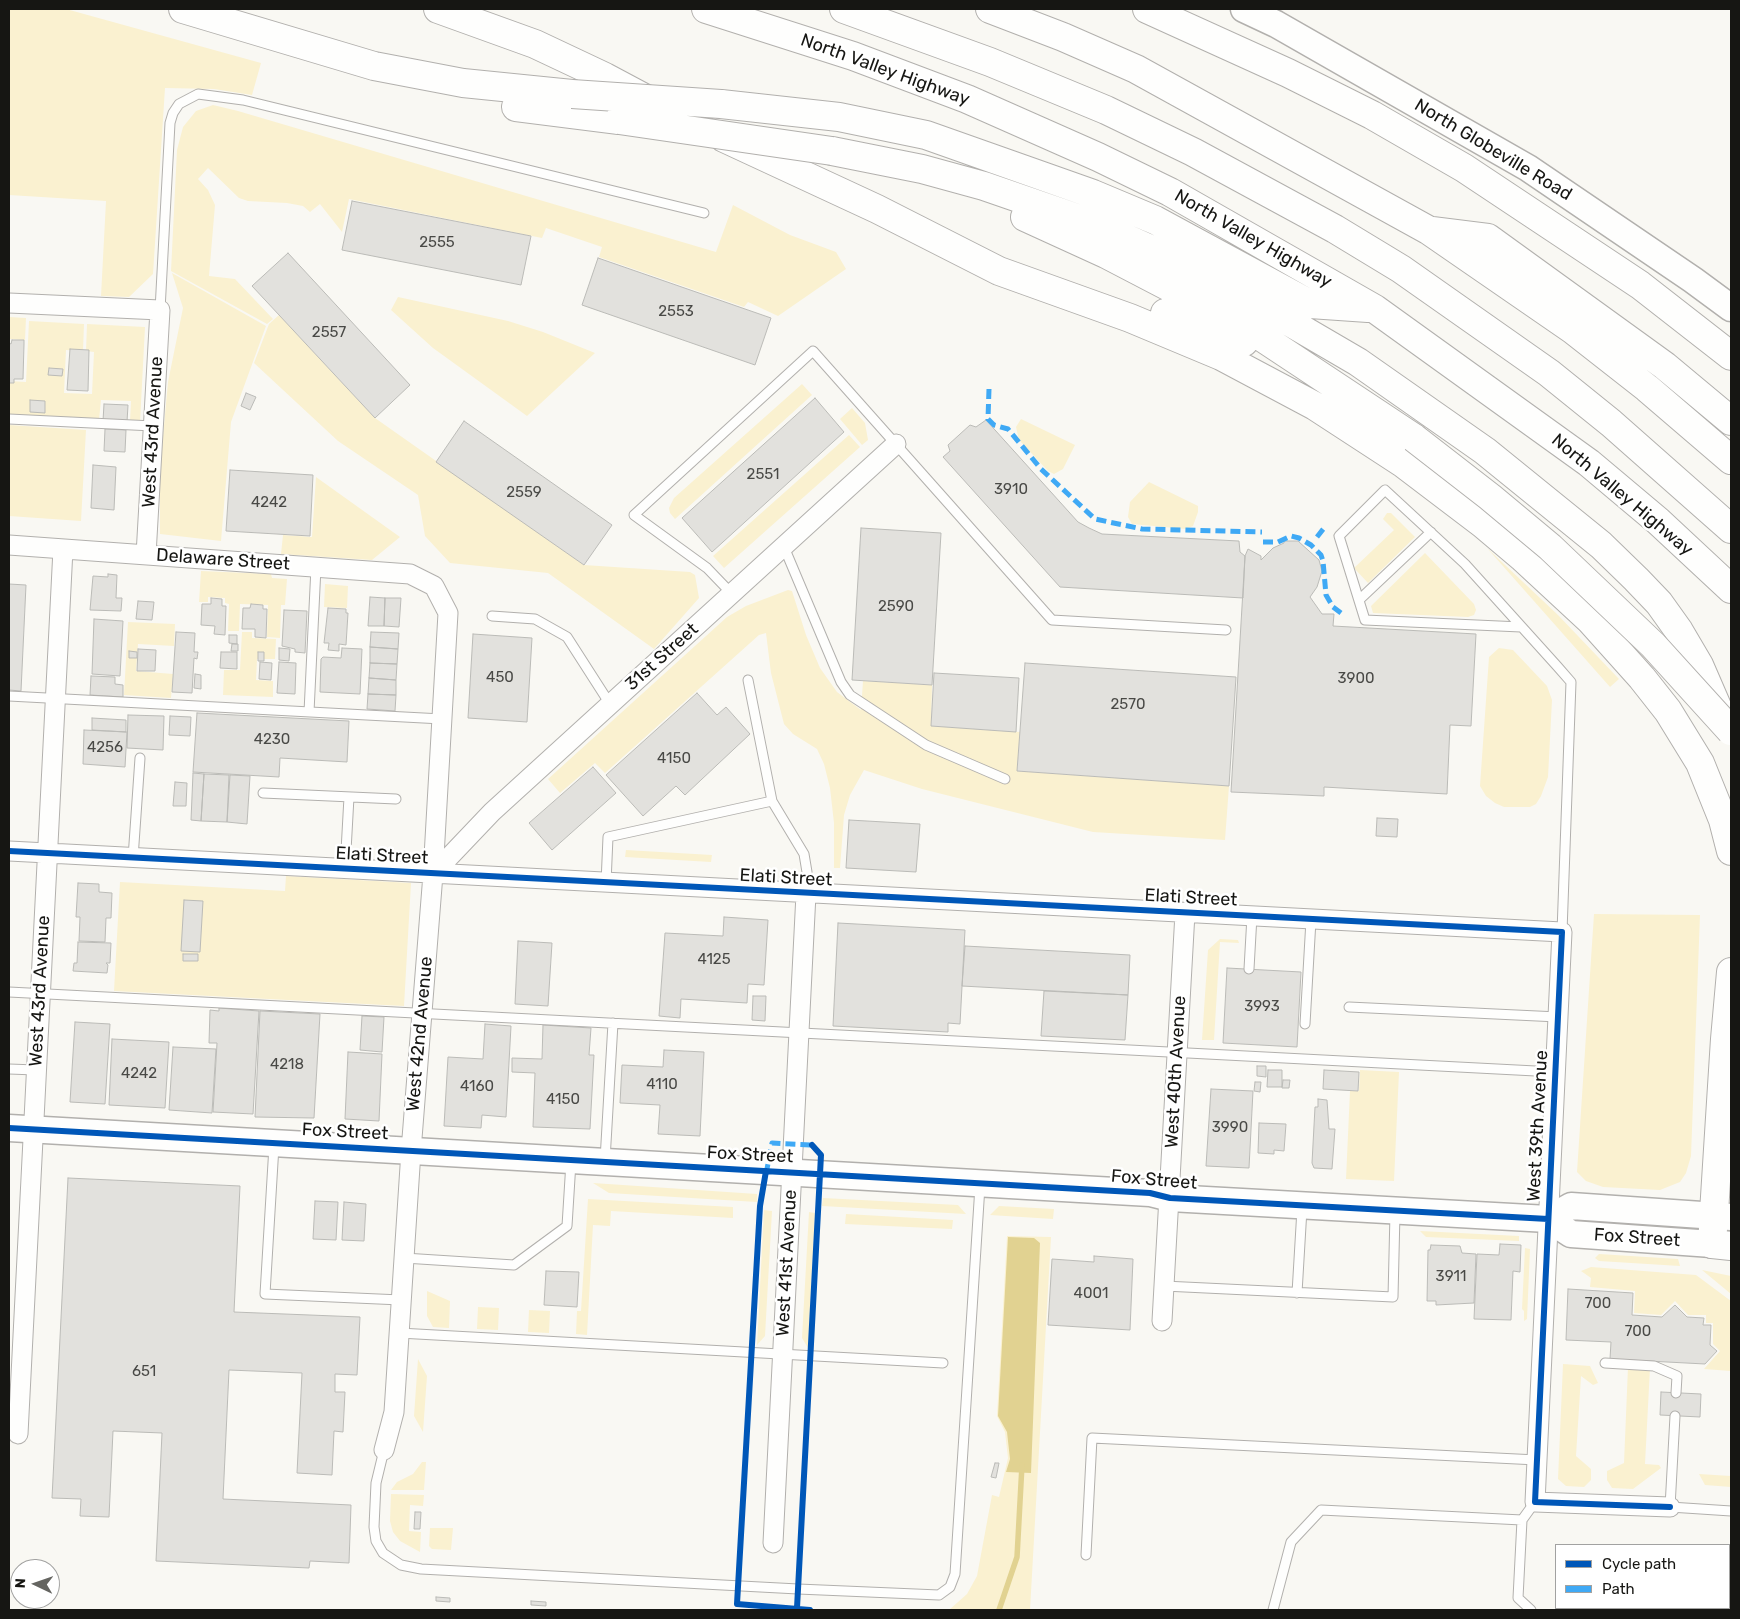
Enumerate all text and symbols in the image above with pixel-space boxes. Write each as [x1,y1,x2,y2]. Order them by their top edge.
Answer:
street label: North Valley Highway [798,29,972,111]
street label: North Globeville Road [1410,94,1576,206]
street label: North Valley Highway [1170,185,1336,293]
house number: 2555 [419,234,455,252]
house number: 2553 [658,303,694,321]
house number: 2557 [312,324,346,342]
street label: West 43rd Avenue [138,356,168,508]
street label: North Valley Highway [1547,429,1697,561]
house number: 2551 [747,466,779,484]
house number: 3910 [994,481,1028,499]
house number: 2559 [506,484,542,502]
house number: 4242 [251,494,287,512]
street label: Delaware Street [155,545,291,575]
house number: 2590 [878,598,914,616]
street label: 31st Street [621,619,703,695]
house number: 450 [486,669,514,687]
house number: 3900 [1338,670,1374,688]
house number: 2570 [1111,696,1145,714]
house number: 4230 [254,731,290,749]
house number: 4256 [87,739,123,757]
house number: 4150 [657,750,691,768]
street label: Elati Street [335,843,429,869]
street label: Elati Street [739,865,833,891]
street label: Elati Street [1144,885,1238,911]
street label: West 43rd Avenue [25,915,55,1067]
house number: 4125 [697,951,731,969]
street label: West 42nd Avenue [402,956,438,1112]
street label: West 40th Avenue [1161,995,1191,1149]
house number: 3993 [1244,998,1280,1016]
street label: West 39th Avenue [1523,1050,1553,1202]
house number: 4218 [270,1056,304,1074]
house number: 4242 [121,1065,157,1083]
house number: 4110 [646,1076,678,1094]
house number: 4160 [460,1078,494,1096]
house number: 4150 [546,1091,580,1109]
street label: Fox Street [301,1119,389,1145]
house number: 3990 [1212,1119,1248,1137]
street label: Fox Street [706,1142,794,1168]
street label: Fox Street [1110,1165,1198,1195]
street label: West 41st Avenue [772,1189,802,1337]
street label: Fox Street [1593,1224,1681,1252]
house number: 3911 [1436,1268,1466,1286]
house number: 4001 [1074,1285,1108,1303]
house number: 700 [1585,1295,1611,1313]
house number: 700 [1625,1323,1651,1341]
house number: 651 [132,1363,156,1381]
legend [1555,1544,1730,1609]
text: Cycle path [1602,1555,1676,1573]
north arrow [10,1559,60,1609]
text: N [12,1578,29,1589]
text: Path [1602,1580,1635,1598]

